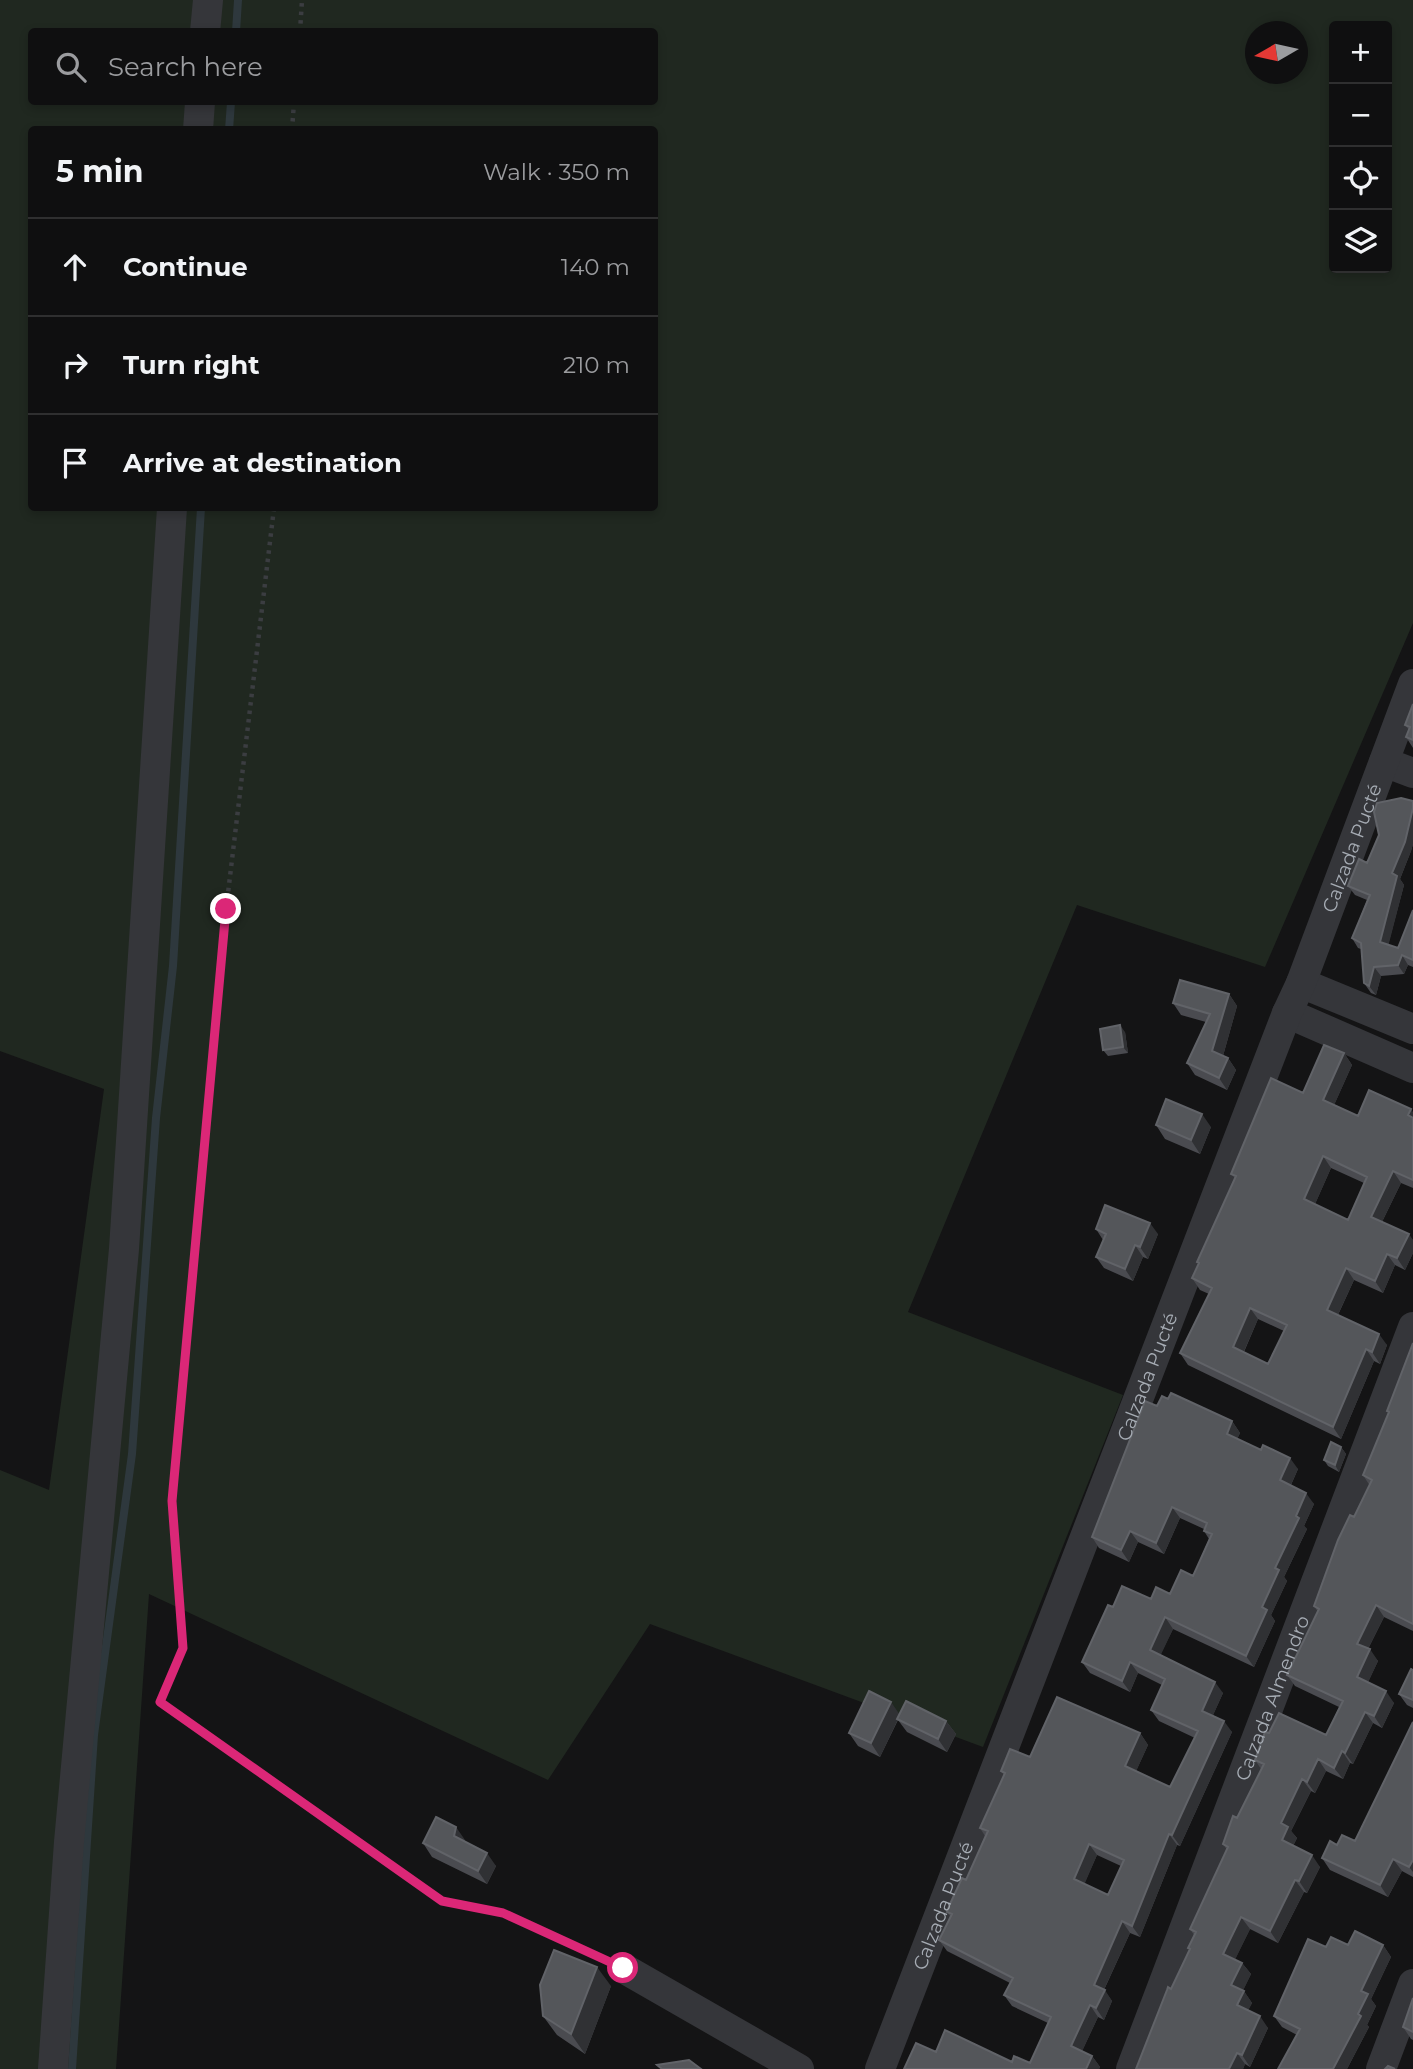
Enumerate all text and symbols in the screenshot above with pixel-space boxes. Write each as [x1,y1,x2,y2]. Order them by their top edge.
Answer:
north arrow [1245,21,1308,84]
map controls [1329,21,1392,273]
button: + [1329,21,1392,84]
search box [28,28,658,105]
icon: search [52,48,90,86]
text: Search here [108,51,263,83]
button: − [1329,84,1392,147]
button: locate [1329,147,1392,210]
text: 5 min [56,153,144,190]
text: Walk · 350 m [483,158,630,186]
button: layers [1329,210,1392,273]
icon: ahead [56,248,94,286]
text: Continue [123,251,248,283]
text: 140 m [561,253,630,281]
icon: right [56,346,94,384]
text: Turn right [123,349,259,381]
text: 210 m [563,351,630,379]
icon: arrive [56,444,94,482]
text: Arrive at destination [123,447,402,479]
street label: Calzada Pucté [1317,781,1387,916]
route end [210,893,241,924]
street label: Calzada Pucté [1112,1309,1182,1444]
street label: Calzada Almendro [1231,1612,1314,1784]
street label: Calzada Pucté [908,1838,979,1973]
route start [607,1952,638,1983]

